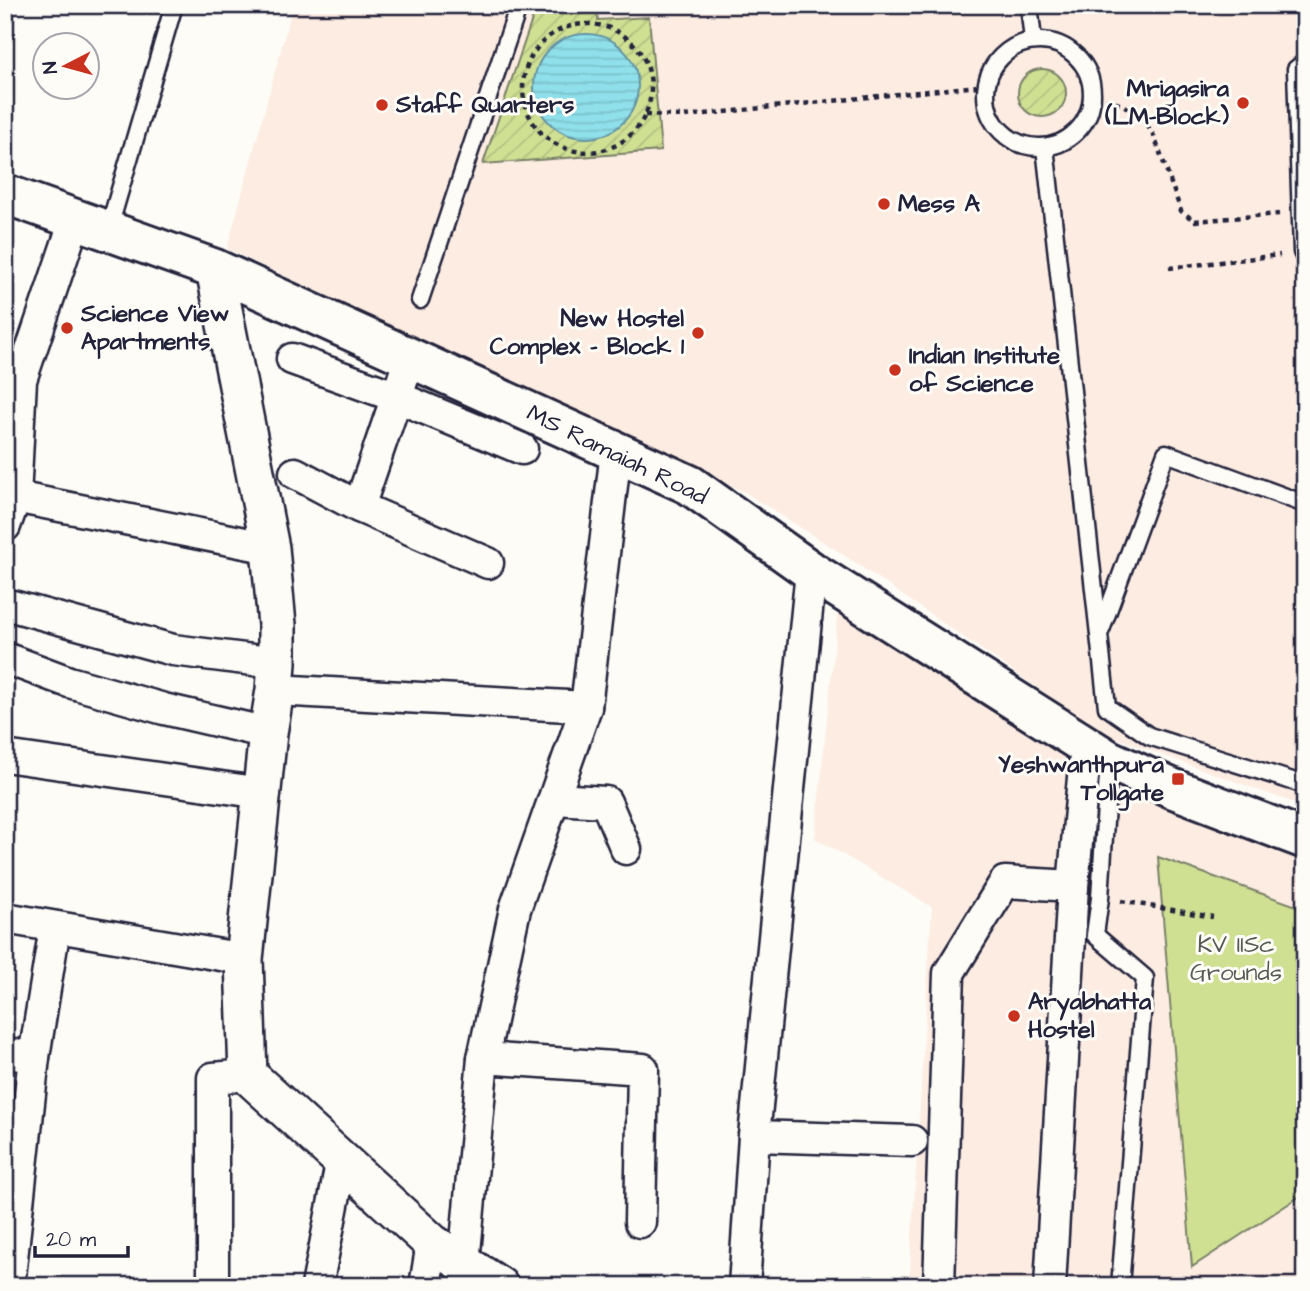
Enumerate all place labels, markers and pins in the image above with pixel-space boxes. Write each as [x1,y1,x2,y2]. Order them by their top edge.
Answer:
place label: Mrigasira (LM-Block) [1104,72,1230,134]
place label: Staff Quarters [395,88,574,122]
marker: Mrigasira (LM-Block) [1235,95,1251,111]
marker: Staff Quarters [374,97,390,113]
place label: Mess A [898,187,981,221]
marker: Mess A [876,196,892,212]
place label: Science View Apartments [80,297,229,359]
place label: New Hostel Complex - Block 1 [490,302,685,364]
marker: Science View Apartments [59,320,75,336]
marker: New Hostel Complex - Block 1 [690,325,706,341]
place label: Indian Institute of Science [909,339,1060,401]
marker: Indian Institute of Science [887,362,903,378]
place label: Yeshwanthpura Tollgate [998,748,1165,811]
marker: Yeshwanthpura Tollgate [1170,771,1186,787]
place label: Aryabhatta Hostel [1028,985,1152,1047]
marker: Aryabhatta Hostel [1006,1008,1022,1024]

